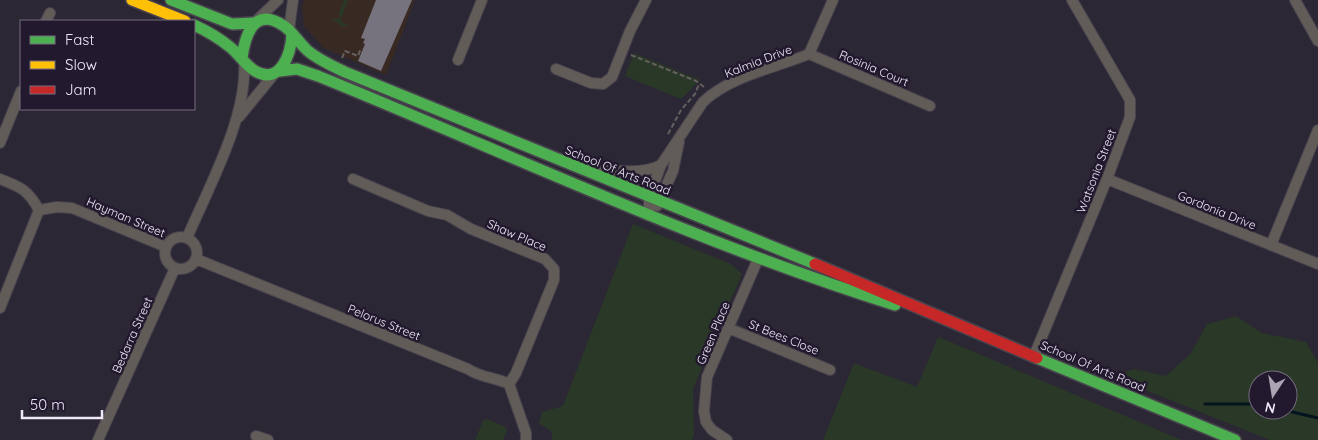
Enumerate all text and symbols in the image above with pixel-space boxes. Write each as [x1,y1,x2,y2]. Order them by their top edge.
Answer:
legend [20,20,195,110]
text: Fast [65,30,94,49]
street label: Kalmia Drive [722,41,794,81]
street label: Rosinia Court [837,47,911,89]
text: Slow [65,55,97,74]
text: Jam [65,80,96,99]
street label: Watsonia Street [1073,127,1119,215]
street label: School Of Arts Road [563,142,673,198]
street label: Gordonia Drive [1176,187,1259,233]
street label: Hayman Street [84,194,168,240]
street label: Shaw Place [485,216,549,254]
street label: Bedarra Street [109,295,155,375]
street label: Green Place [693,299,733,367]
street label: Pelorus Street [346,301,422,343]
street label: St Bees Close [747,316,822,358]
street label: School Of Arts Road [1038,337,1148,395]
north arrow [1248,370,1298,420]
scale bar [22,388,102,420]
text: 50 m [30,395,65,414]
text: N [1263,398,1277,418]

